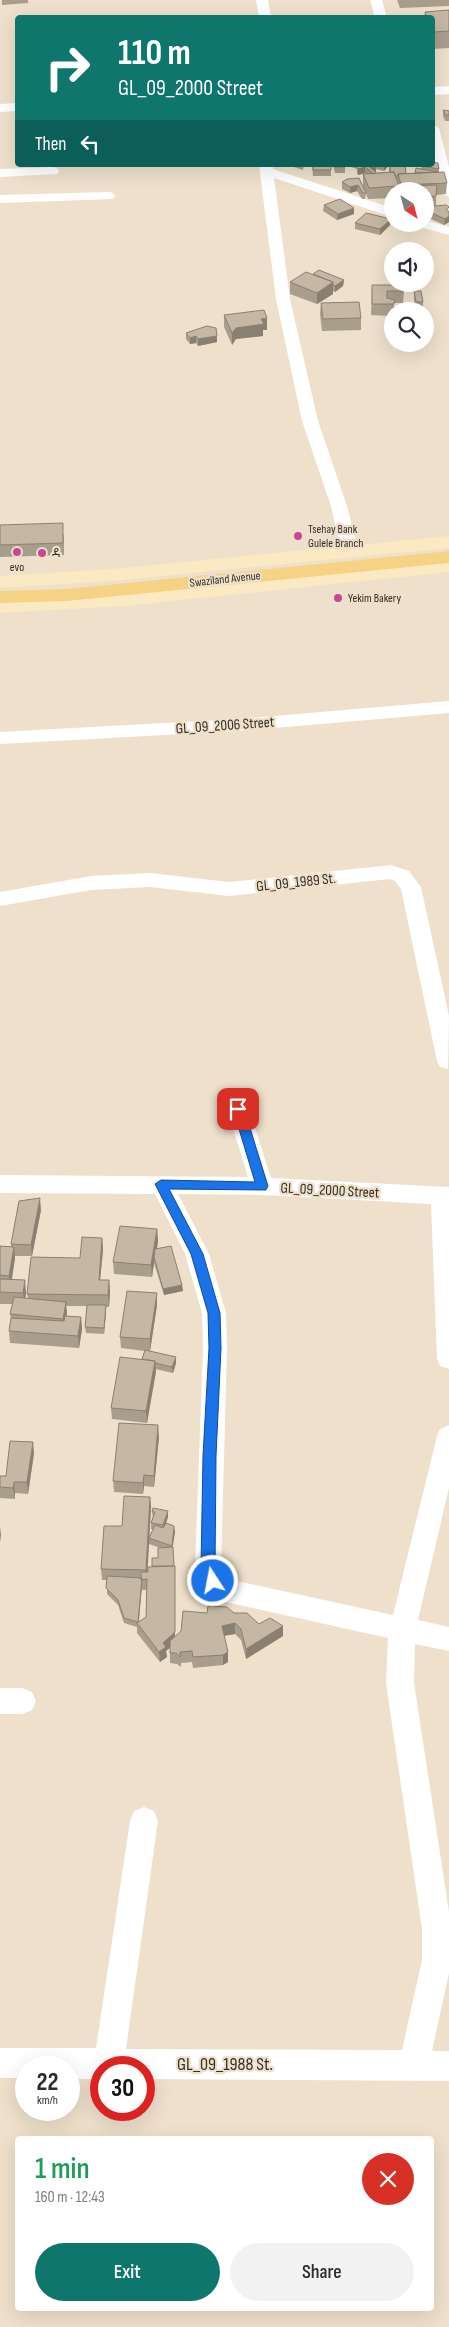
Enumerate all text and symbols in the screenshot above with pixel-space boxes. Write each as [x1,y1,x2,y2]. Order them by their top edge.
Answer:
text: 110 m [118,32,191,75]
icon: right [35,35,100,100]
text: GL_09_2000 Street [118,75,263,102]
icon: left [76,130,104,158]
text: Then [35,133,66,156]
north arrow [384,182,434,232]
map controls [384,182,434,352]
button: sound [384,242,434,292]
button: search [384,302,434,352]
place label: Tsehay Bank Gulele Branch [308,522,363,551]
marker: Tsehay Bank Gulele Branch [292,530,304,542]
marker: evo [11,546,23,558]
place label: ዳ [52,546,61,561]
marker: ዳ [36,547,48,559]
place label: evo [10,560,24,575]
street label: Swaziland Avenue [189,568,261,591]
place label: Yekim Bakery [348,591,401,606]
marker: Yekim Bakery [332,592,344,604]
street label: GL_09_2006 Street [175,713,275,738]
street label: GL_09_1989 St. [255,869,337,896]
pin [217,1088,259,1130]
icon: arrive [224,1095,252,1123]
street label: GL_09_2000 Street [280,1178,380,1203]
position arrow [186,1554,238,1606]
street label: GL_09_1988 St. [177,2054,273,2075]
speed limit sign: 30 [90,2056,155,2121]
text: 22 [37,2067,58,2098]
text: km/h [37,2093,58,2108]
text: 1 min [35,2151,90,2187]
button: close [362,2153,414,2205]
text: 160 m · 12:43 [35,2188,105,2207]
button: Exit [35,2243,220,2301]
button: Share [230,2243,414,2301]

